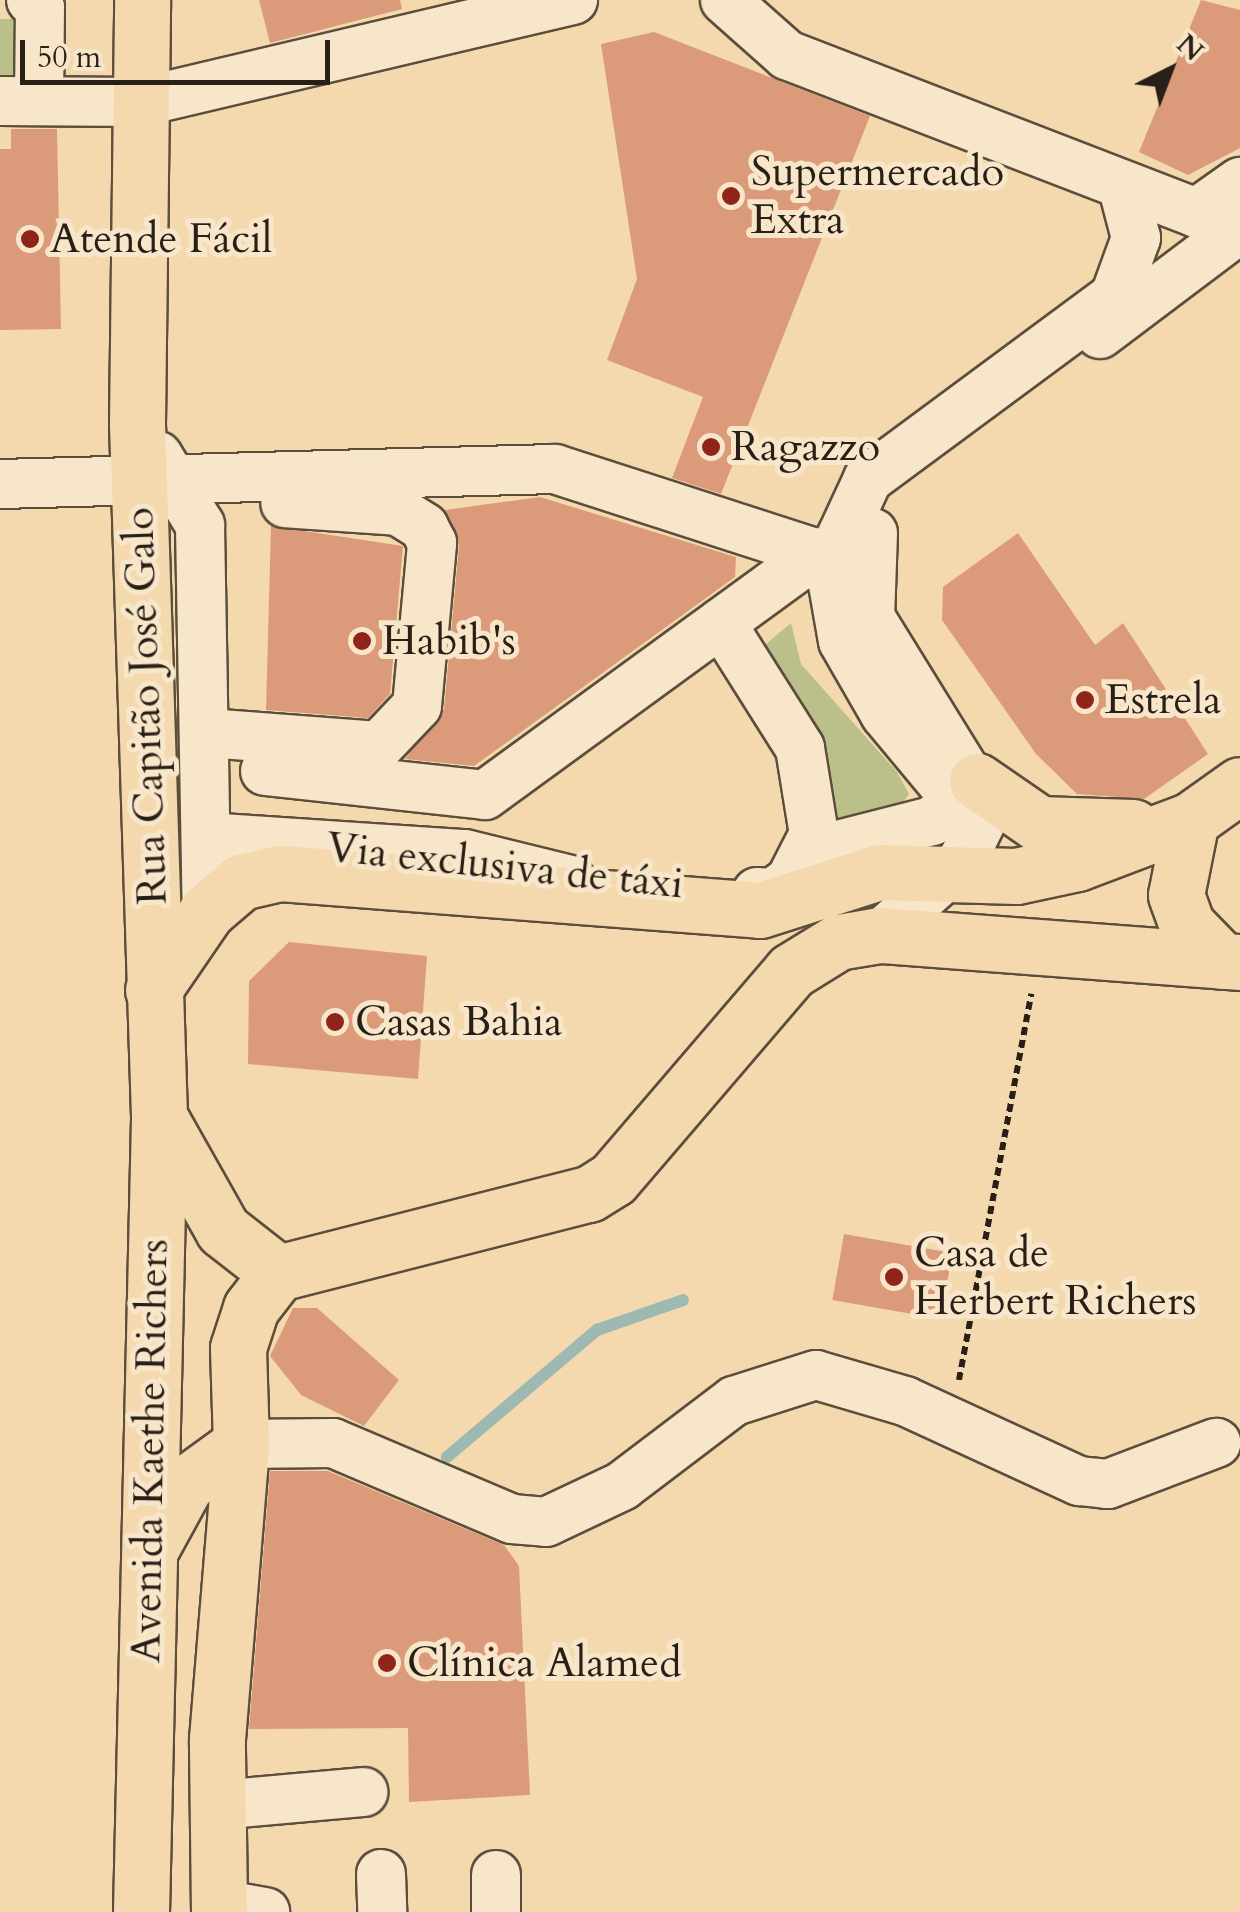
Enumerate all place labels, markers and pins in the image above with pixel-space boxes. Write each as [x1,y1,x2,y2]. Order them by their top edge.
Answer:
place label: Supermercado Extra [751,147,1004,245]
marker: Supermercado Extra [720,185,742,207]
place label: Atende Fácil [50,214,273,264]
marker: Atende Fácil [19,228,41,250]
place label: Ragazzo [731,422,880,472]
marker: Ragazzo [700,436,722,458]
place label: Habib's [382,616,516,666]
marker: Habib's [351,630,373,652]
place label: Estrela [1105,675,1221,725]
marker: Estrela [1074,689,1096,711]
place label: Casas Bahia [355,997,562,1047]
marker: Casas Bahia [324,1011,346,1033]
place label: Casa de Herbert Richers [914,1228,1197,1326]
marker: Casa de Herbert Richers [883,1266,905,1288]
place label: Clínica Alamed [407,1638,682,1688]
marker: Clínica Alamed [376,1652,398,1674]

